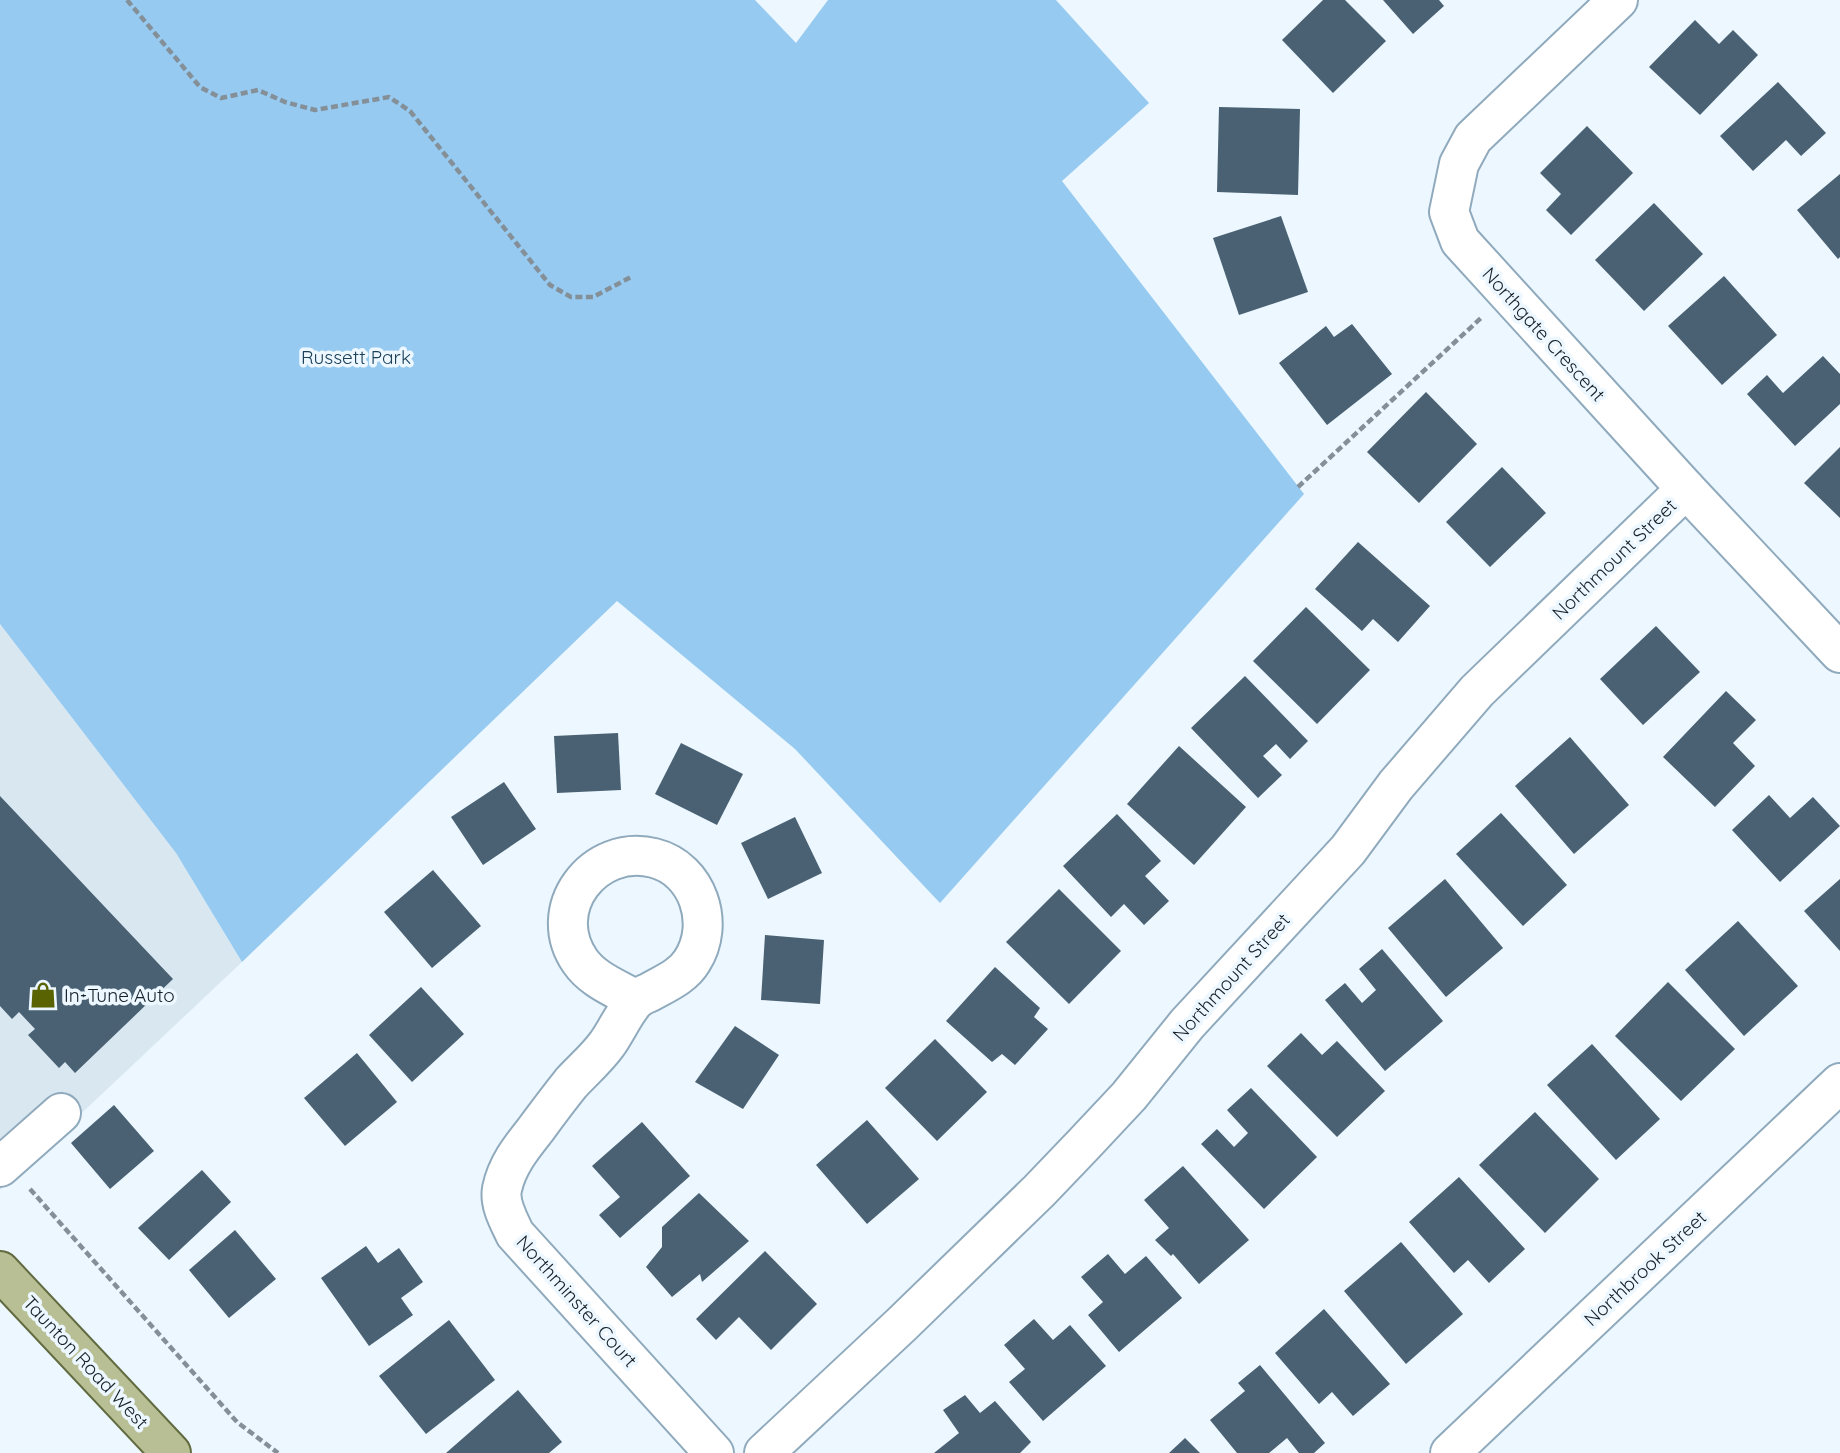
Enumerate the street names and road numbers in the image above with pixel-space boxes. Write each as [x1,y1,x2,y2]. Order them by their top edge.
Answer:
street label: Northgate Crescent [1477,262,1611,406]
street label: Northmount Street [1547,493,1681,625]
street label: Northmount Street [1167,908,1295,1046]
street label: Northbrook Street [1579,1205,1711,1331]
street label: Northminster Court [511,1230,643,1372]
street label: Taunton Road West [18,1290,154,1434]

